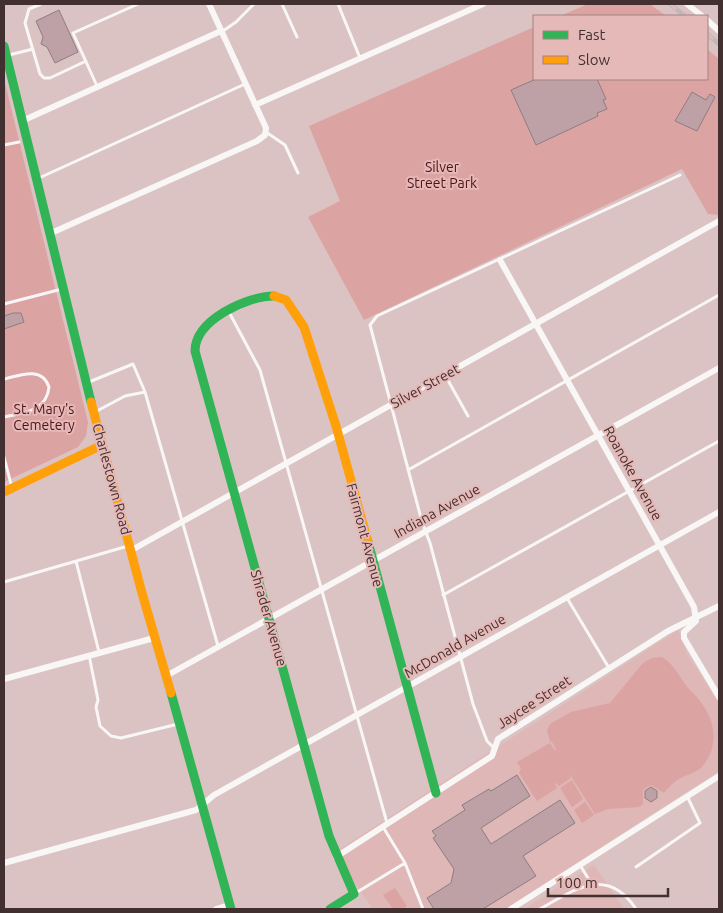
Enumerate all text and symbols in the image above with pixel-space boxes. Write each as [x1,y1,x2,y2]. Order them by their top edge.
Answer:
legend [533,15,708,80]
text: Fast [578,26,606,43]
text: Slow [578,51,611,68]
park label: Silver Street Park [407,159,477,191]
street label: Silver Street [388,360,463,412]
park label: St. Mary's Cemetery [13,401,75,433]
street label: Charlestown Road [89,422,135,536]
street label: Roanoke Avenue [601,423,665,523]
street label: Fairmont Avenue [343,481,387,589]
street label: Indiana Avenue [391,481,483,541]
street label: Shrader Avenue [248,568,290,668]
street label: McDonald Avenue [402,611,508,681]
street label: Jaycee Street [494,672,574,732]
scale bar [548,866,668,898]
text: 100 m [556,874,598,891]

